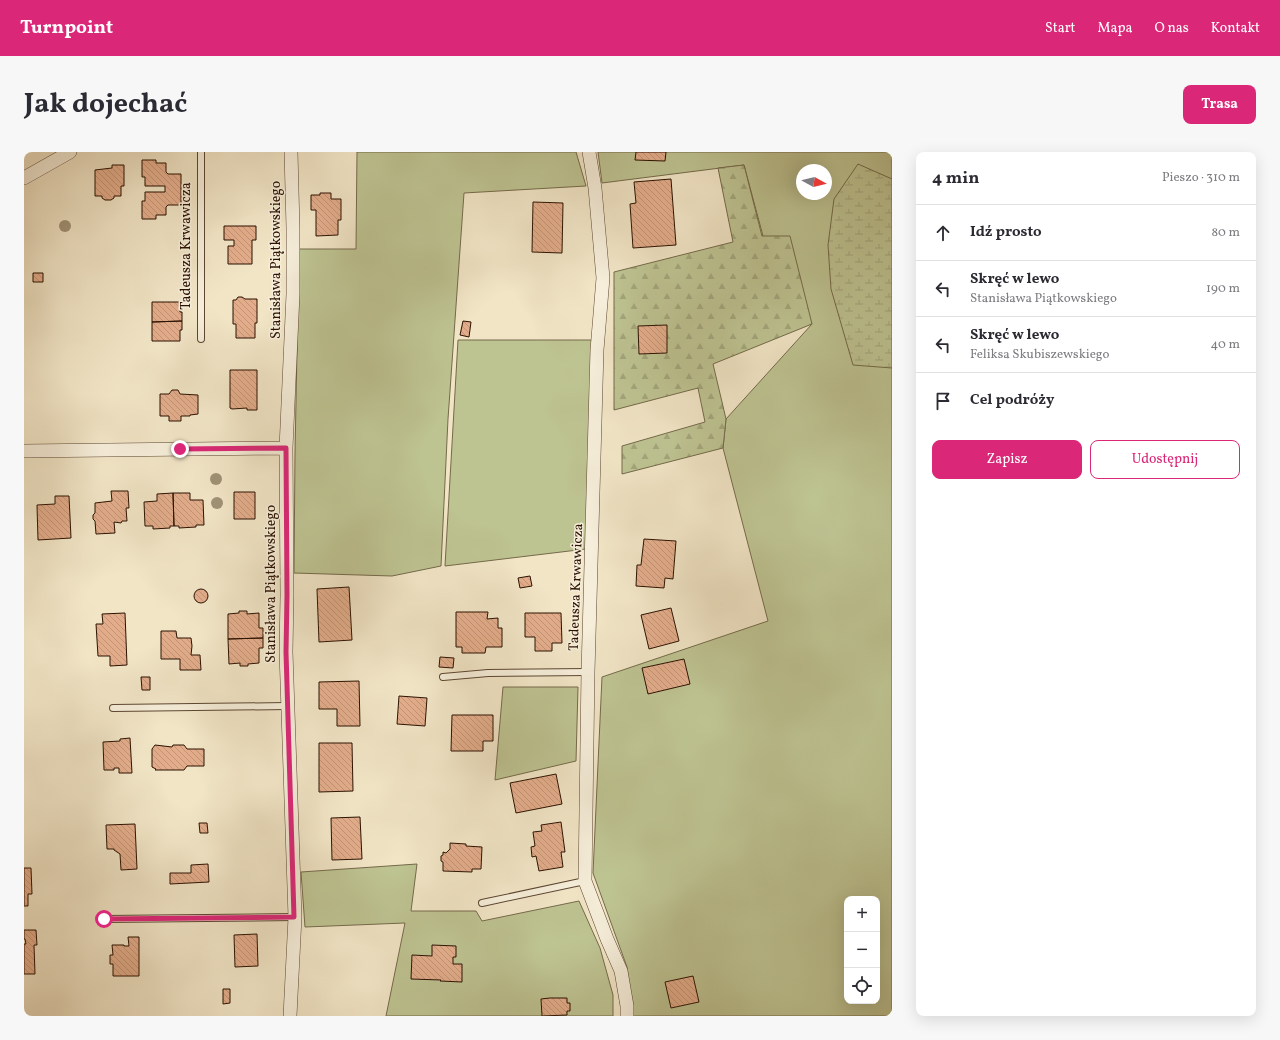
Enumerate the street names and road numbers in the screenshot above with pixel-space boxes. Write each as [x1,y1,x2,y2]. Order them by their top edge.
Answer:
street label: Stanisława Piątkowskiego [267,181,286,339]
street label: Tadeusza Krwawicza [177,182,196,310]
street label: Stanisława Piątkowskiego [262,505,281,663]
street label: Tadeusza Krwawicza [565,523,588,651]

